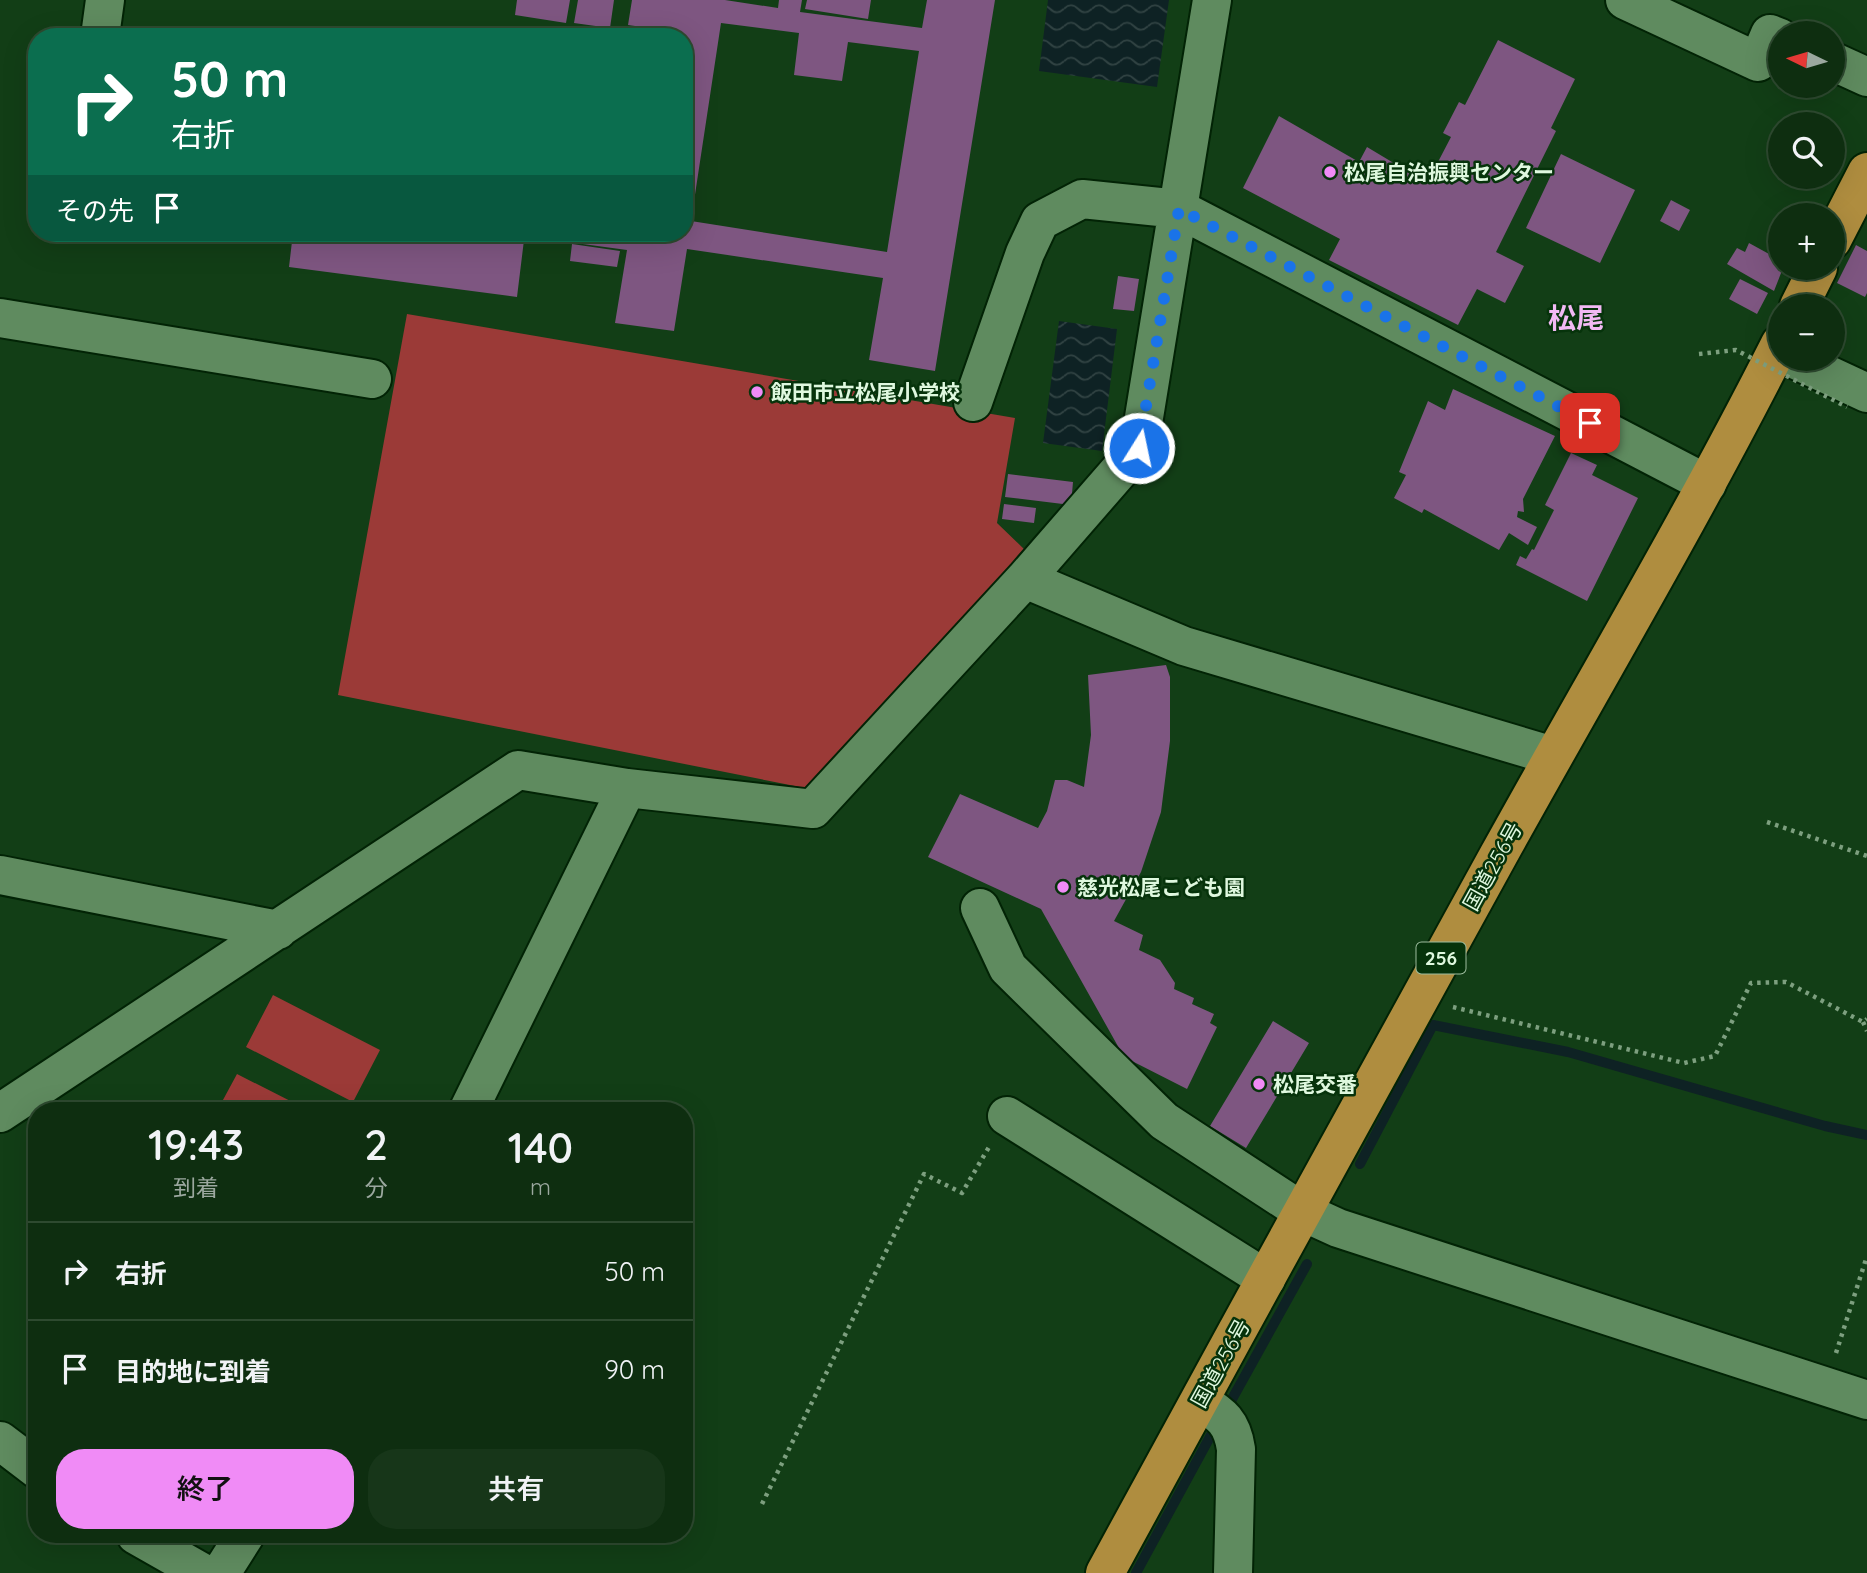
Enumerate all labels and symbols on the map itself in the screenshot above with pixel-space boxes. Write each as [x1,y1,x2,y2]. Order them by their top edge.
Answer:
north arrow [1768,21,1844,98]
place label: 松尾自治振興センター [1344,159,1554,185]
marker: 松尾自治振興センター [1322,164,1338,180]
district label: 松尾 [1548,300,1604,335]
place label: 飯田市立松尾小学校 [770,379,960,405]
marker: 飯田市立松尾小学校 [749,384,765,400]
pin [1560,393,1620,453]
position arrow [1102,411,1176,485]
street label: 国道256号 [1457,817,1527,915]
place label: 慈光松尾こども園 [1077,874,1245,900]
marker: 慈光松尾こども園 [1055,879,1071,895]
road number: 256 [1416,942,1466,974]
place label: 松尾交番 [1273,1071,1357,1097]
marker: 松尾交番 [1251,1076,1267,1092]
street label: 国道256号 [1185,1314,1255,1412]

